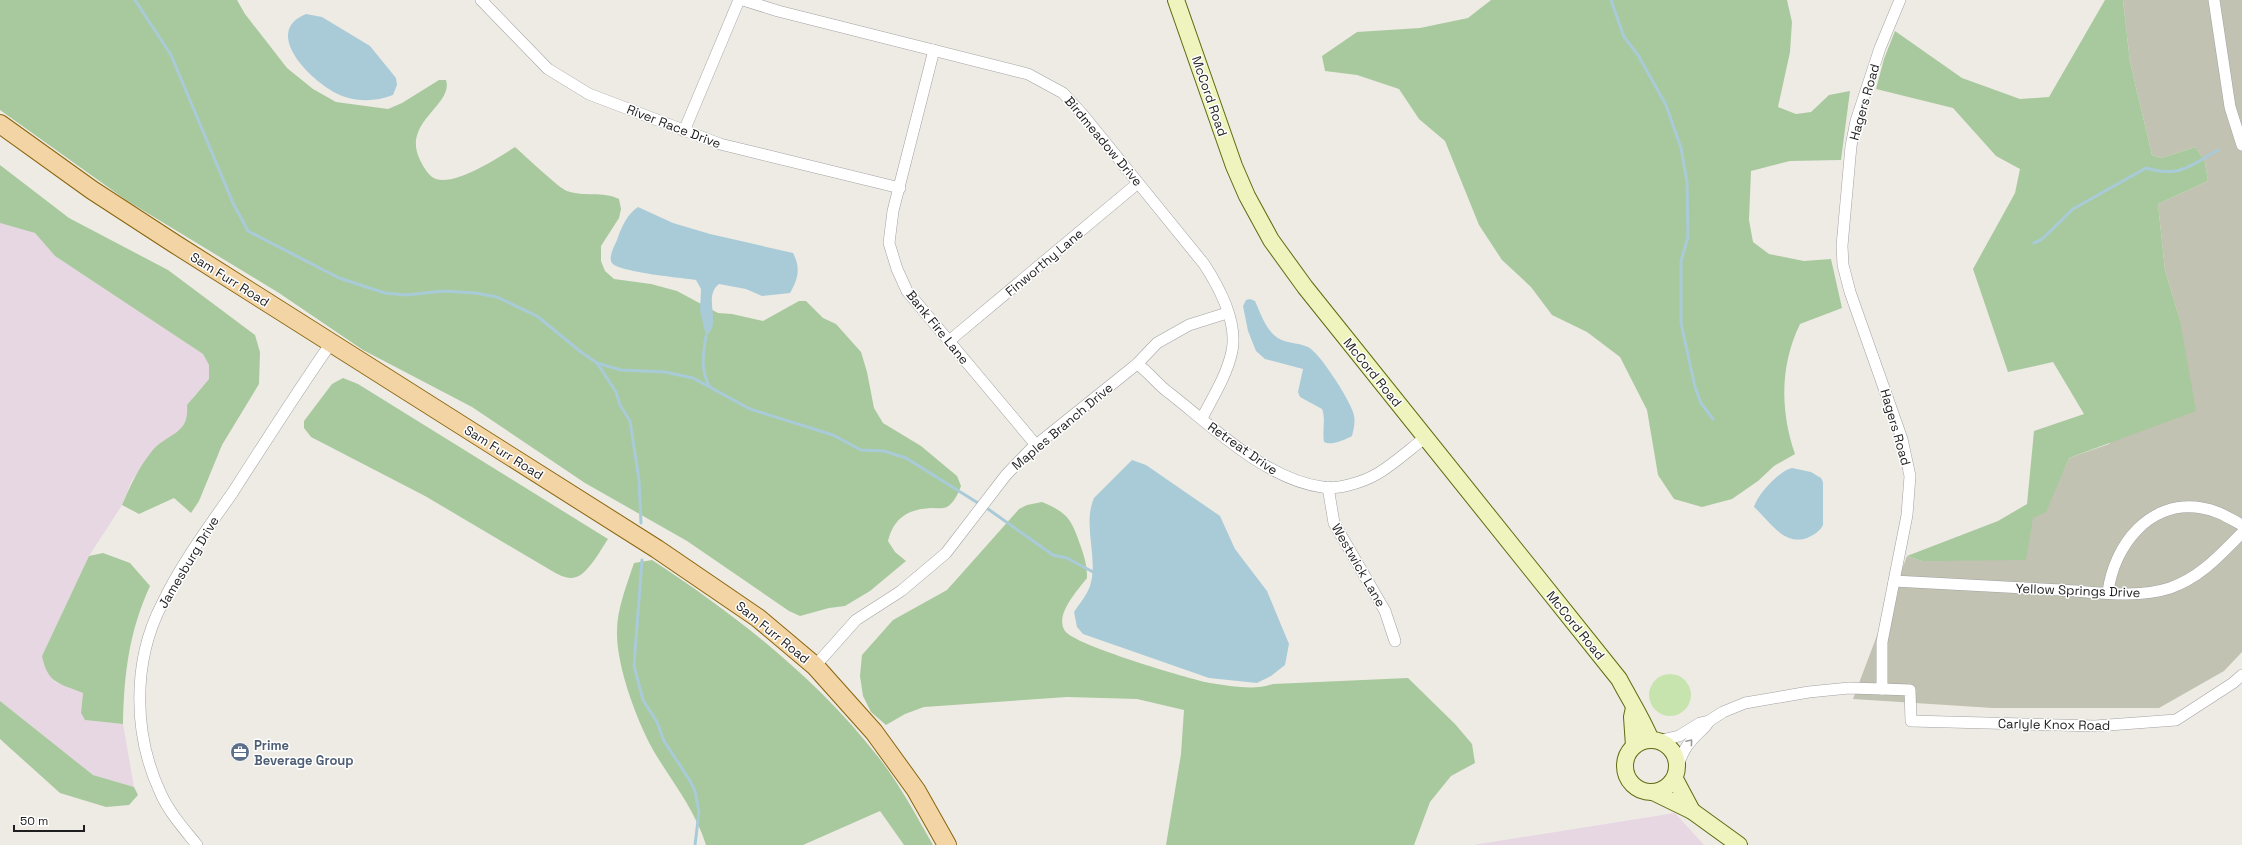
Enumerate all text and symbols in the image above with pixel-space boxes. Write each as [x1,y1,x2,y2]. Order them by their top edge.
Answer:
street label: McCord Road [1188,54,1231,138]
street label: Hagers Road [1845,62,1884,142]
street label: Birdmeadow Drive [1061,93,1146,190]
street label: River Race Drive [624,101,723,152]
street label: Finworthy Lane [1002,225,1087,300]
street label: Sam Furr Road [187,248,272,310]
street label: Bank Fire Lane [903,287,973,368]
street label: McCord Road [1340,334,1406,410]
street label: Maples Branch Drive [1008,379,1116,474]
street label: Hagers Road [1876,387,1915,467]
street label: Retreat Drive [1204,418,1281,479]
street label: Sam Furr Road [461,421,546,483]
street label: Jamesburg Drive [154,513,223,611]
street label: Westwick Lane [1328,520,1389,610]
street label: Yellow Springs Drive [2015,580,2141,601]
street label: McCord Road [1543,587,1609,663]
street label: Sam Furr Road [732,597,813,667]
street label: Carlyle Knox Road [1998,715,2110,734]
place label: Prime Beverage Group [254,737,354,769]
one-way arrow [1685,740,1692,747]
office icon: Prime Beverage Group [229,741,251,763]
scale bar [14,807,84,833]
text: 50 m [20,813,48,829]

